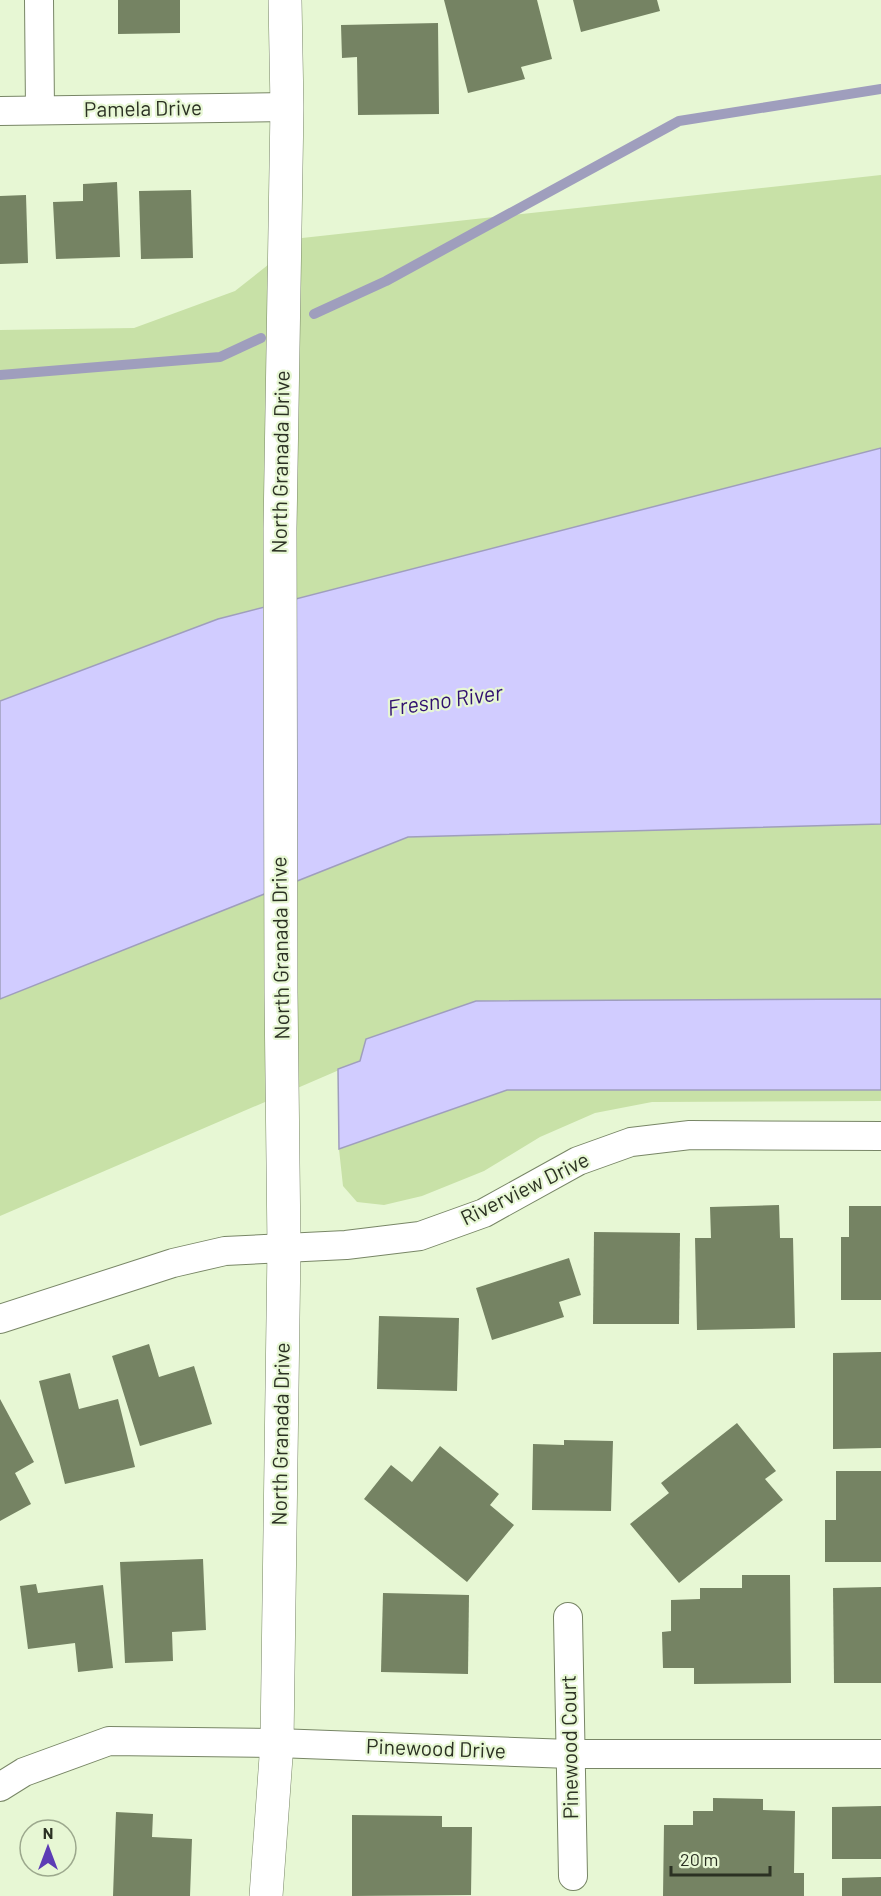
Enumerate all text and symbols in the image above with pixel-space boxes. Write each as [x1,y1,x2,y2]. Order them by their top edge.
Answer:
street label: Pamela Drive [84,94,202,121]
street label: North Granada Drive [265,370,294,554]
water label: Fresno River [386,678,505,720]
street label: North Granada Drive [265,856,294,1040]
street label: Riverview Drive [456,1146,593,1229]
street label: North Granada Drive [265,1342,294,1526]
street label: Pinewood Court [555,1675,582,1819]
street label: Pinewood Drive [366,1733,506,1762]
north arrow [18,1818,78,1878]
text: N [43,1823,53,1842]
scale bar [671,1839,770,1877]
text: 20 m [680,1848,718,1870]

